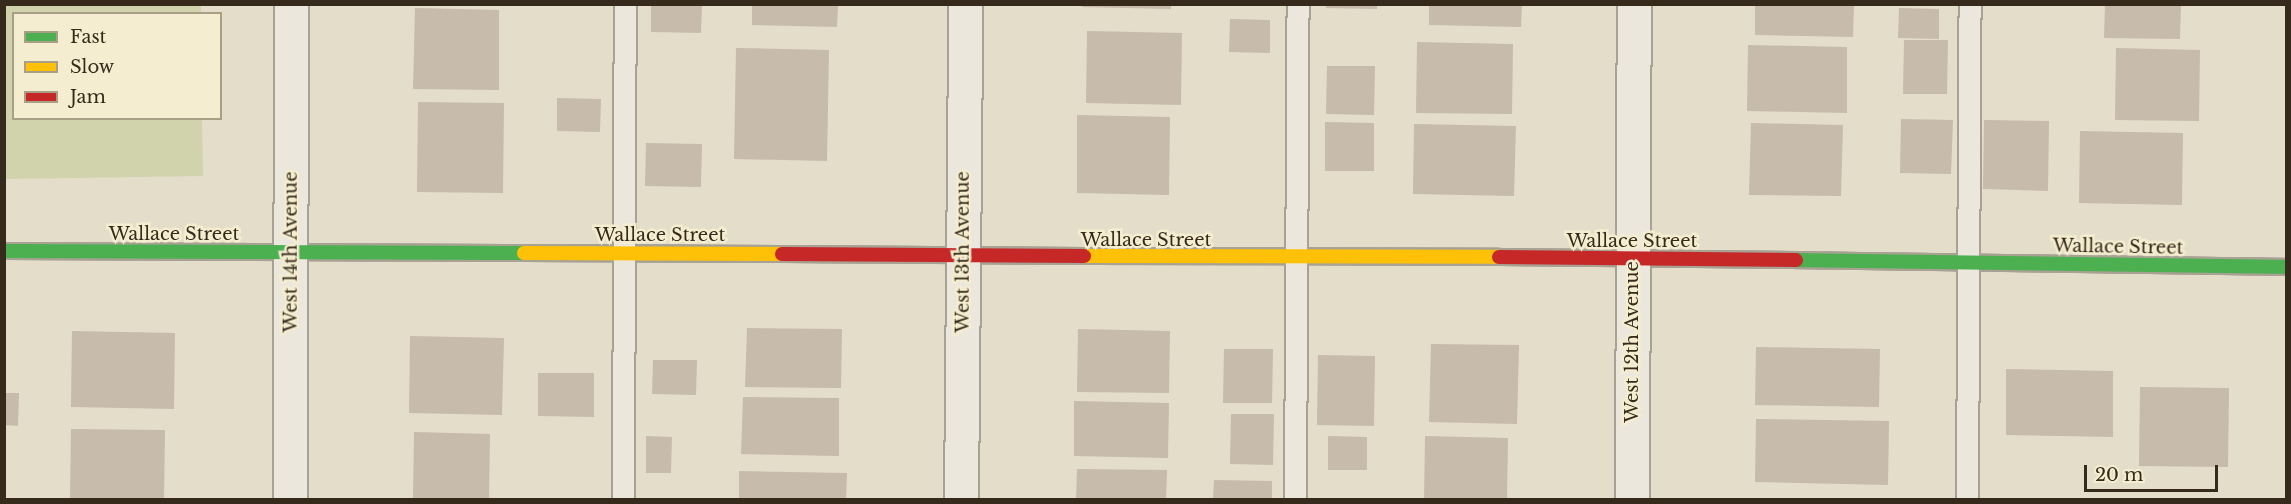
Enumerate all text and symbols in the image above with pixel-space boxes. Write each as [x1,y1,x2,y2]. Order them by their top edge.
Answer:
legend [12,12,222,120]
text: Fast [70,26,106,48]
text: Slow [70,56,114,78]
text: Jam [70,86,106,108]
street label: West 14th Avenue [280,171,302,333]
street label: West 13th Avenue [952,171,974,333]
street label: Wallace Street [109,223,239,245]
street label: Wallace Street [595,224,725,246]
street label: Wallace Street [1081,229,1211,251]
street label: Wallace Street [1567,230,1697,252]
street label: Wallace Street [2053,235,2183,259]
street label: West 12th Avenue [1621,261,1643,423]
scale bar [2087,453,2220,491]
text: 20 m [2095,464,2143,486]

